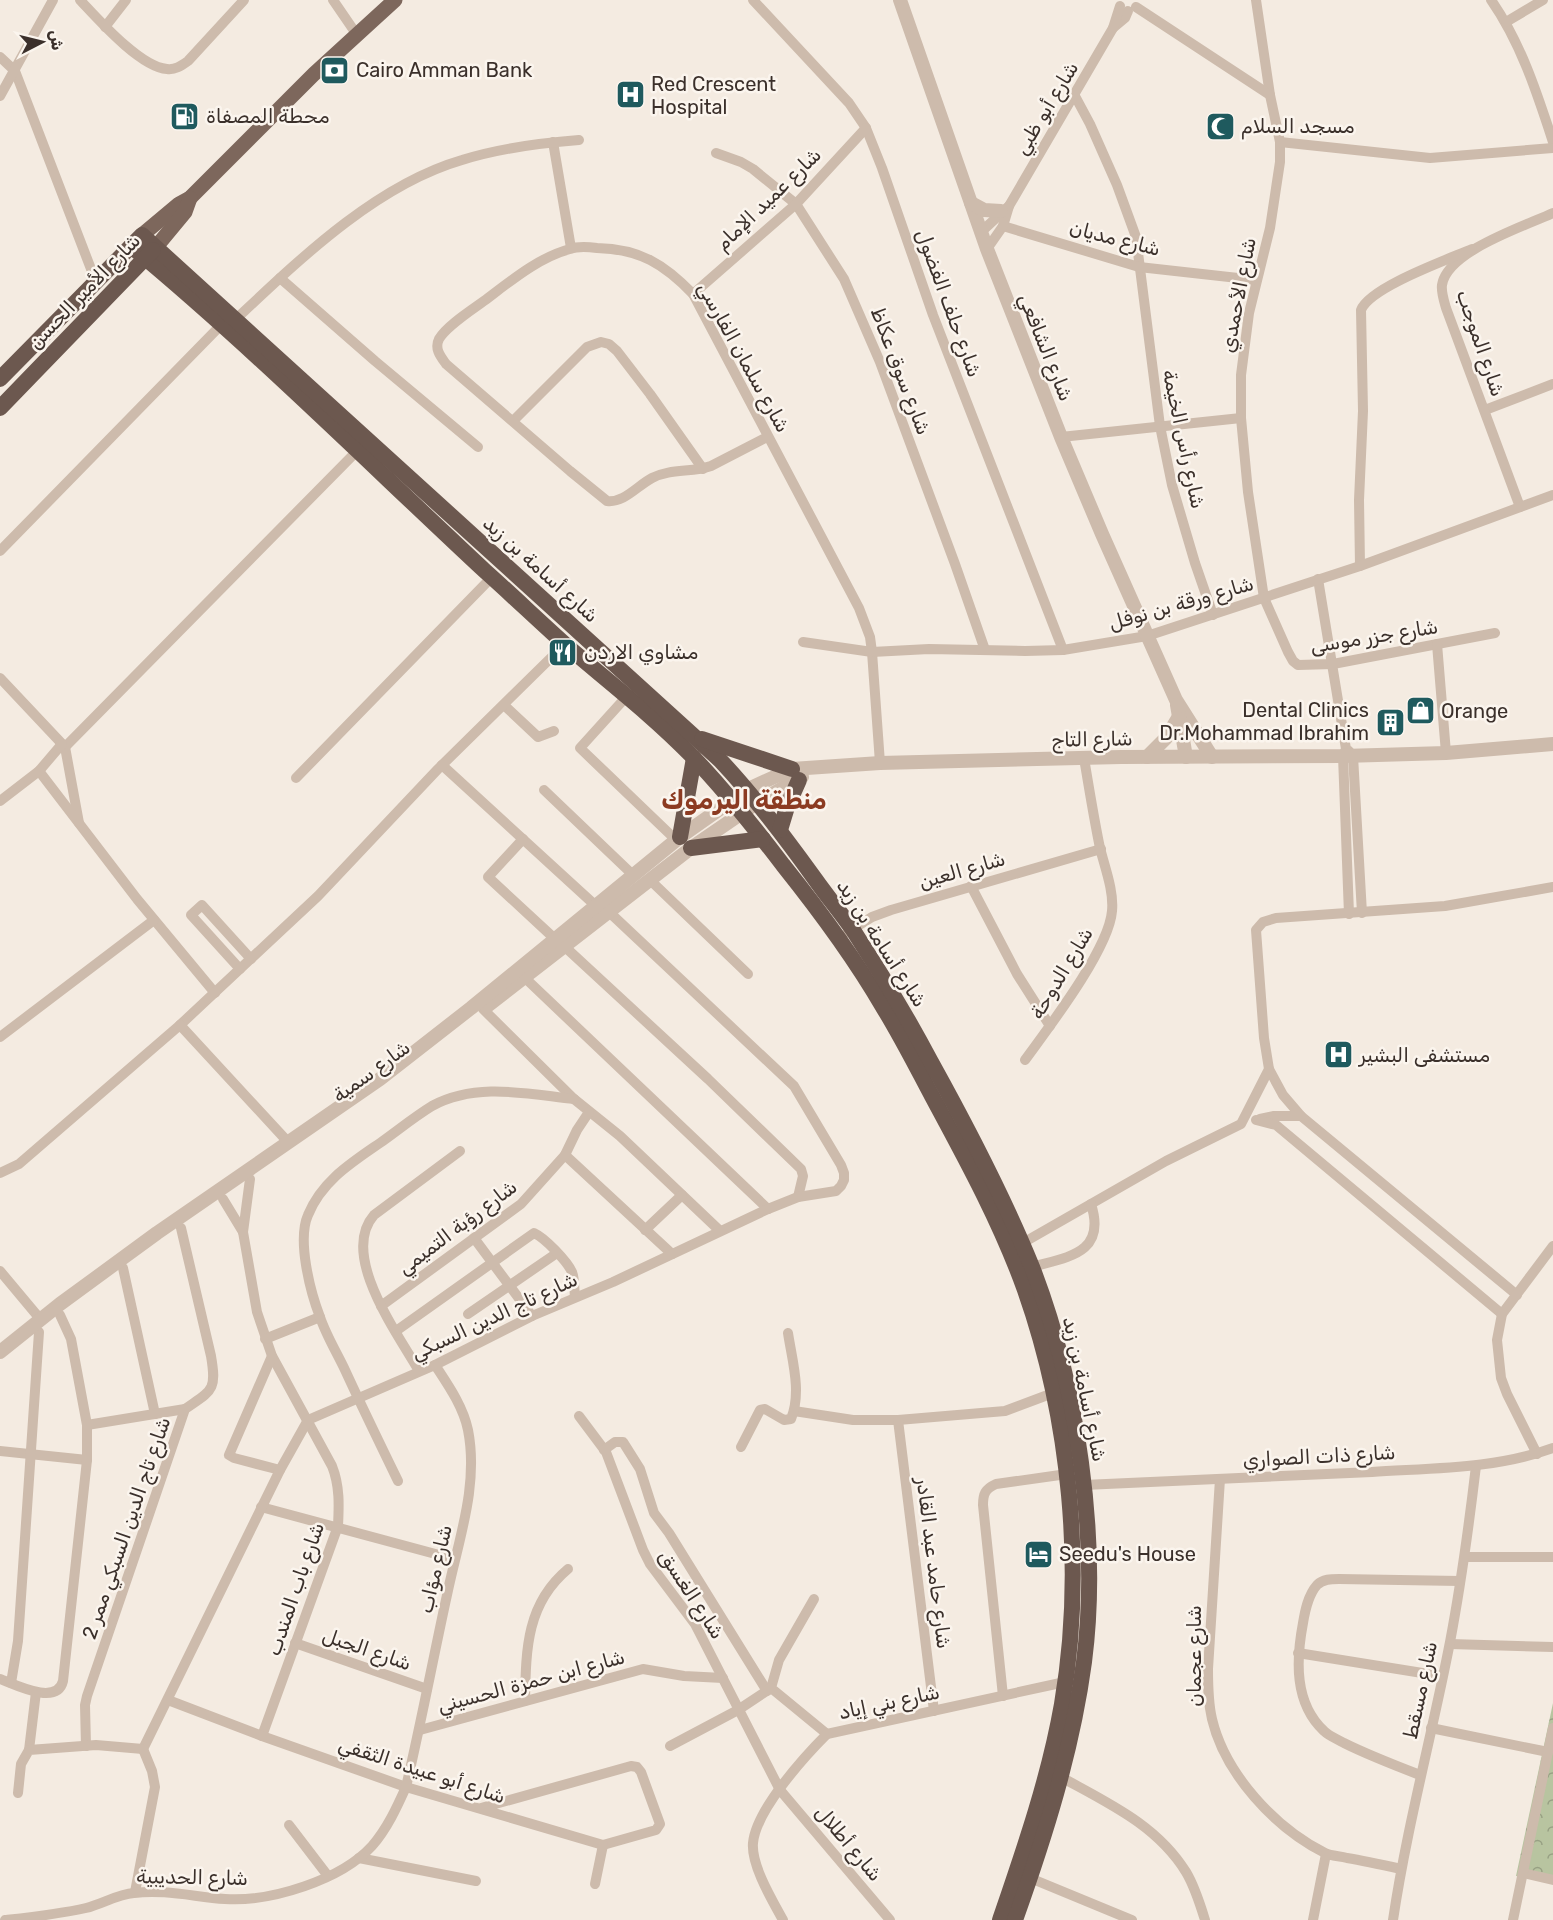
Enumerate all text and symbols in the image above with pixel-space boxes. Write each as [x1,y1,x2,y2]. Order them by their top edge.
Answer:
north arrow [12,12,72,72]
text: ش [46,29,67,51]
bank icon: Cairo Amman Bank [319,54,351,86]
street label: شارع أبو ظبي [1009,57,1086,161]
place label: Cairo Amman Bank [356,58,533,82]
place label: Red Crescent Hospital [651,72,776,119]
hospital icon: Red Crescent Hospital [614,79,646,111]
fuel station icon: محطة المصفاة [169,100,201,132]
place label: محطة المصفاة [206,104,329,128]
mosque icon: مسجد السلام [1204,110,1236,142]
place label: مسجد السلام [1241,114,1355,140]
street label: شارع عميد الإمام [710,143,827,257]
street label: شارع مديان [1067,215,1163,263]
street label: شارع حلف الفضول [909,226,987,381]
street label: شارع الأمير الحسن [23,228,147,355]
street label: شارع الأحمدي [1215,235,1263,355]
street label: شارع سلمان الفارسي [690,278,795,438]
street label: شارع الموجب [1450,286,1510,400]
street label: شارع الشافعي [1011,290,1079,406]
street label: شارع سوق عكاظ [864,304,936,439]
street label: شارع رأس الخيمة [1156,367,1210,511]
street label: شارع أسامة بن زيد [477,511,604,629]
street label: شارع ورقة بن نوفل [1106,571,1257,637]
street label: شارع جزر موسى [1308,614,1440,660]
restaurant icon: مشاوي الاردن [547,636,579,668]
place label: مشاوي الاردن [584,640,698,666]
shop icon: Orange [1404,695,1436,727]
place label: Dental Clinics Dr.Mohammad Ibrahim [1159,698,1369,745]
place label: Orange [1441,699,1508,723]
building icon: Dental Clinics Dr.Mohammad Ibrahim [1374,706,1406,738]
street label: شارع التاج [1051,726,1133,754]
district label: منطقة اليرموك [661,785,827,816]
street label: شارع العين [916,846,1008,896]
street label: شارع أسامة بن زيد [830,875,932,1012]
street label: شارع الدوحة [1024,923,1099,1024]
street label: شارع سمية [327,1035,416,1109]
hospital icon: مستشفى البشير [1322,1039,1354,1071]
place label: مستشفى البشير [1358,1043,1490,1067]
street label: شارع رؤبة التميمي [393,1174,523,1282]
street label: شارع تاج الدين السبكي [407,1267,582,1368]
street label: شارع أسامة بن زيد [1056,1314,1112,1464]
street label: شارع تاج الدين السبكي ممر 2 [77,1414,178,1643]
street label: شارع ذات الصواري [1242,1440,1396,1474]
street label: شارع حامد عبد القادر [909,1475,956,1650]
street label: شارع باب المندب [261,1519,331,1660]
street label: شارع مؤاب [413,1522,459,1616]
hotel icon: Seedu's House [1022,1538,1054,1570]
place label: Seedu's House [1059,1542,1196,1566]
street label: شارع الغسق [652,1545,730,1644]
street label: شارع عجمان [1182,1605,1208,1707]
street label: شارع الجبل [319,1623,415,1677]
street label: شارع مسقط [1398,1639,1444,1741]
street label: شارع ابن حمزة الحسيني [435,1644,628,1720]
street label: شارع بني إياد [836,1680,942,1727]
street label: شارع أبو عبيدة الثقفي [334,1732,509,1811]
street label: شارع أطلال [809,1800,888,1887]
street label: شارع الحديبية [136,1864,248,1892]

